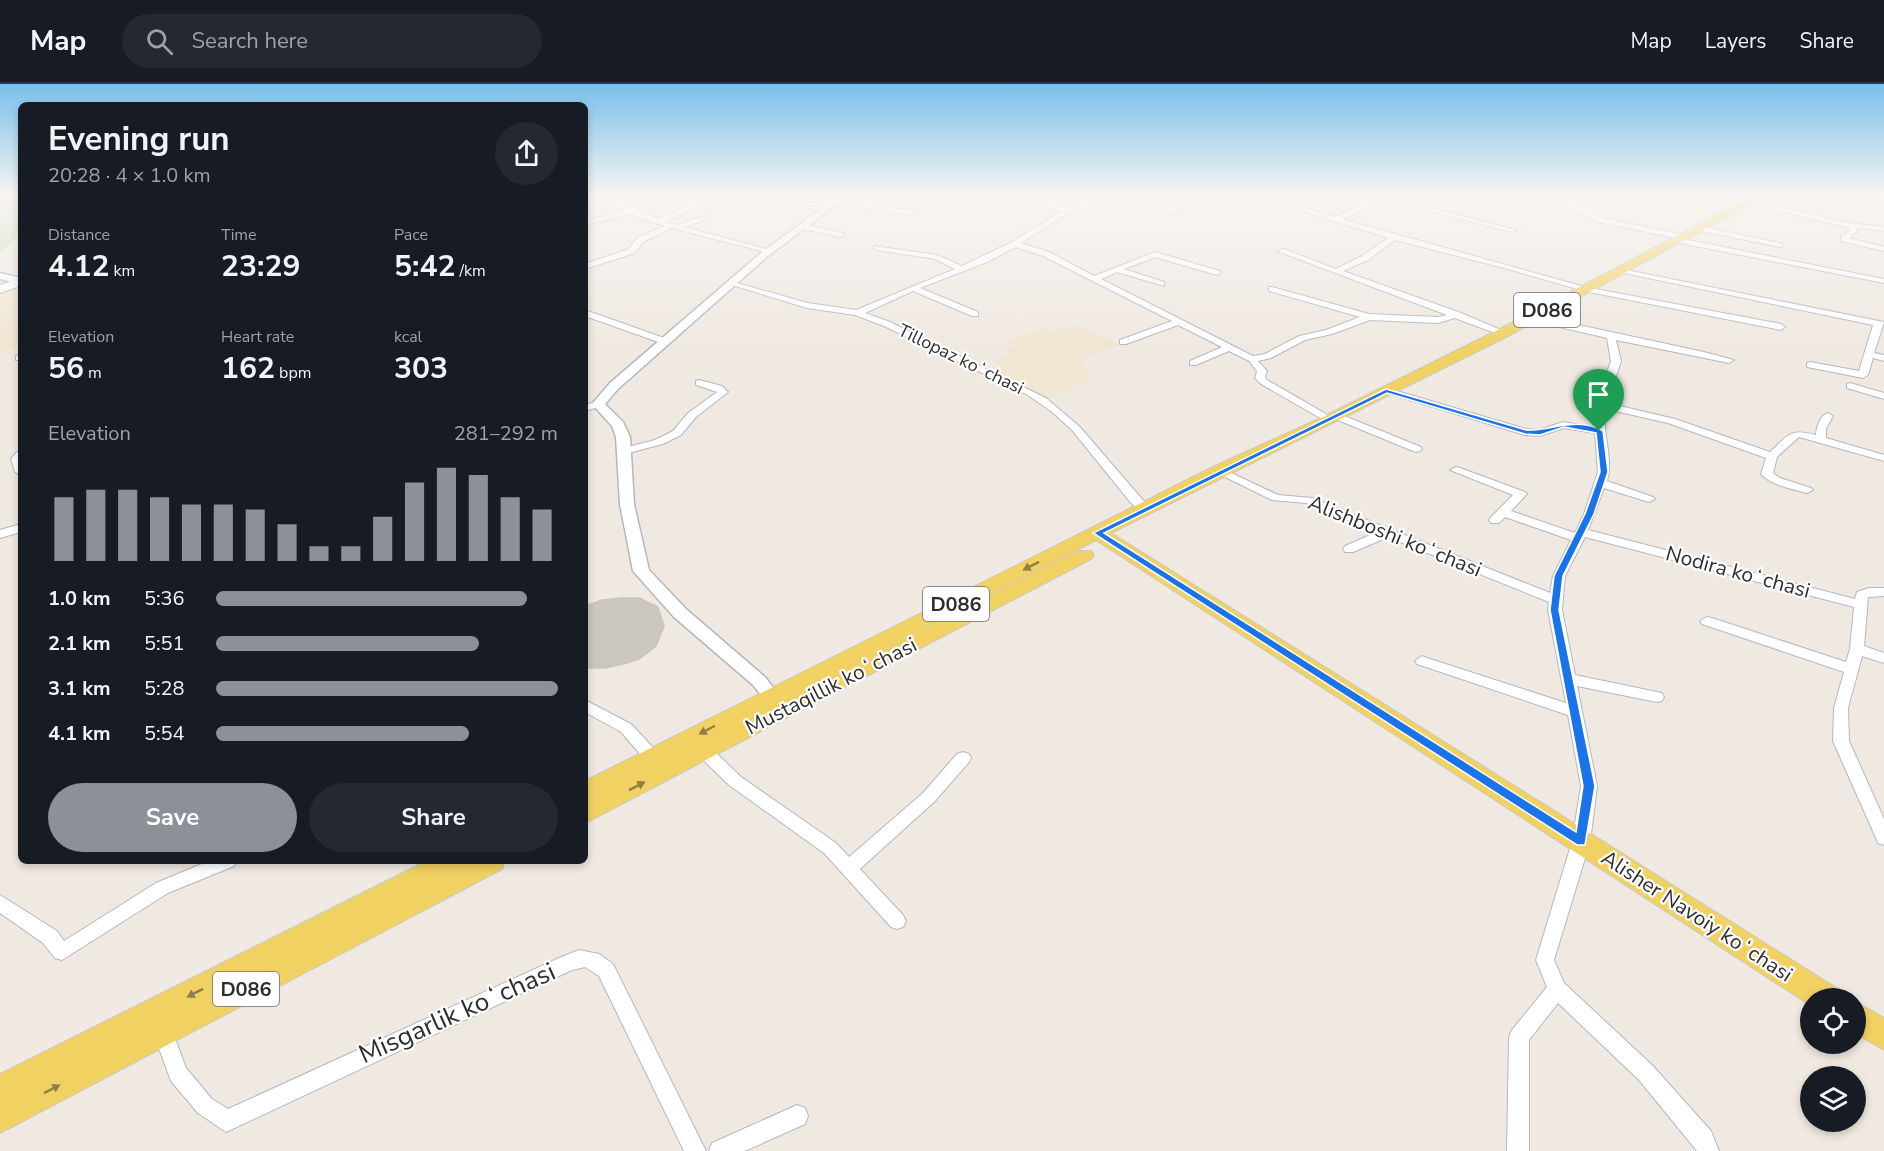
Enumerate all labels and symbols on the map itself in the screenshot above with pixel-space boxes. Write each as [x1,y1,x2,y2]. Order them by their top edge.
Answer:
road number: D086 [1514,293,1580,327]
street label: Tillopaz koʻchasi [894,318,1028,400]
pin [1573,369,1624,431]
street label: Alishboshi koʻchasi [1304,488,1486,584]
street label: Nodira koʻchasi [1663,539,1813,605]
one-way arrow [1023,561,1040,570]
road number: D086 [923,587,989,621]
street label: Mustaqillik koʻchasi [741,631,921,741]
one-way arrow [699,725,716,734]
one-way arrow [629,781,646,791]
street label: Alisher Navoiy koʻchasi [1596,844,1798,988]
street label: Misgarlik koʻchasi [353,954,561,1072]
road number: D086 [213,972,279,1006]
one-way arrow [186,988,203,997]
one-way arrow [44,1084,61,1094]

